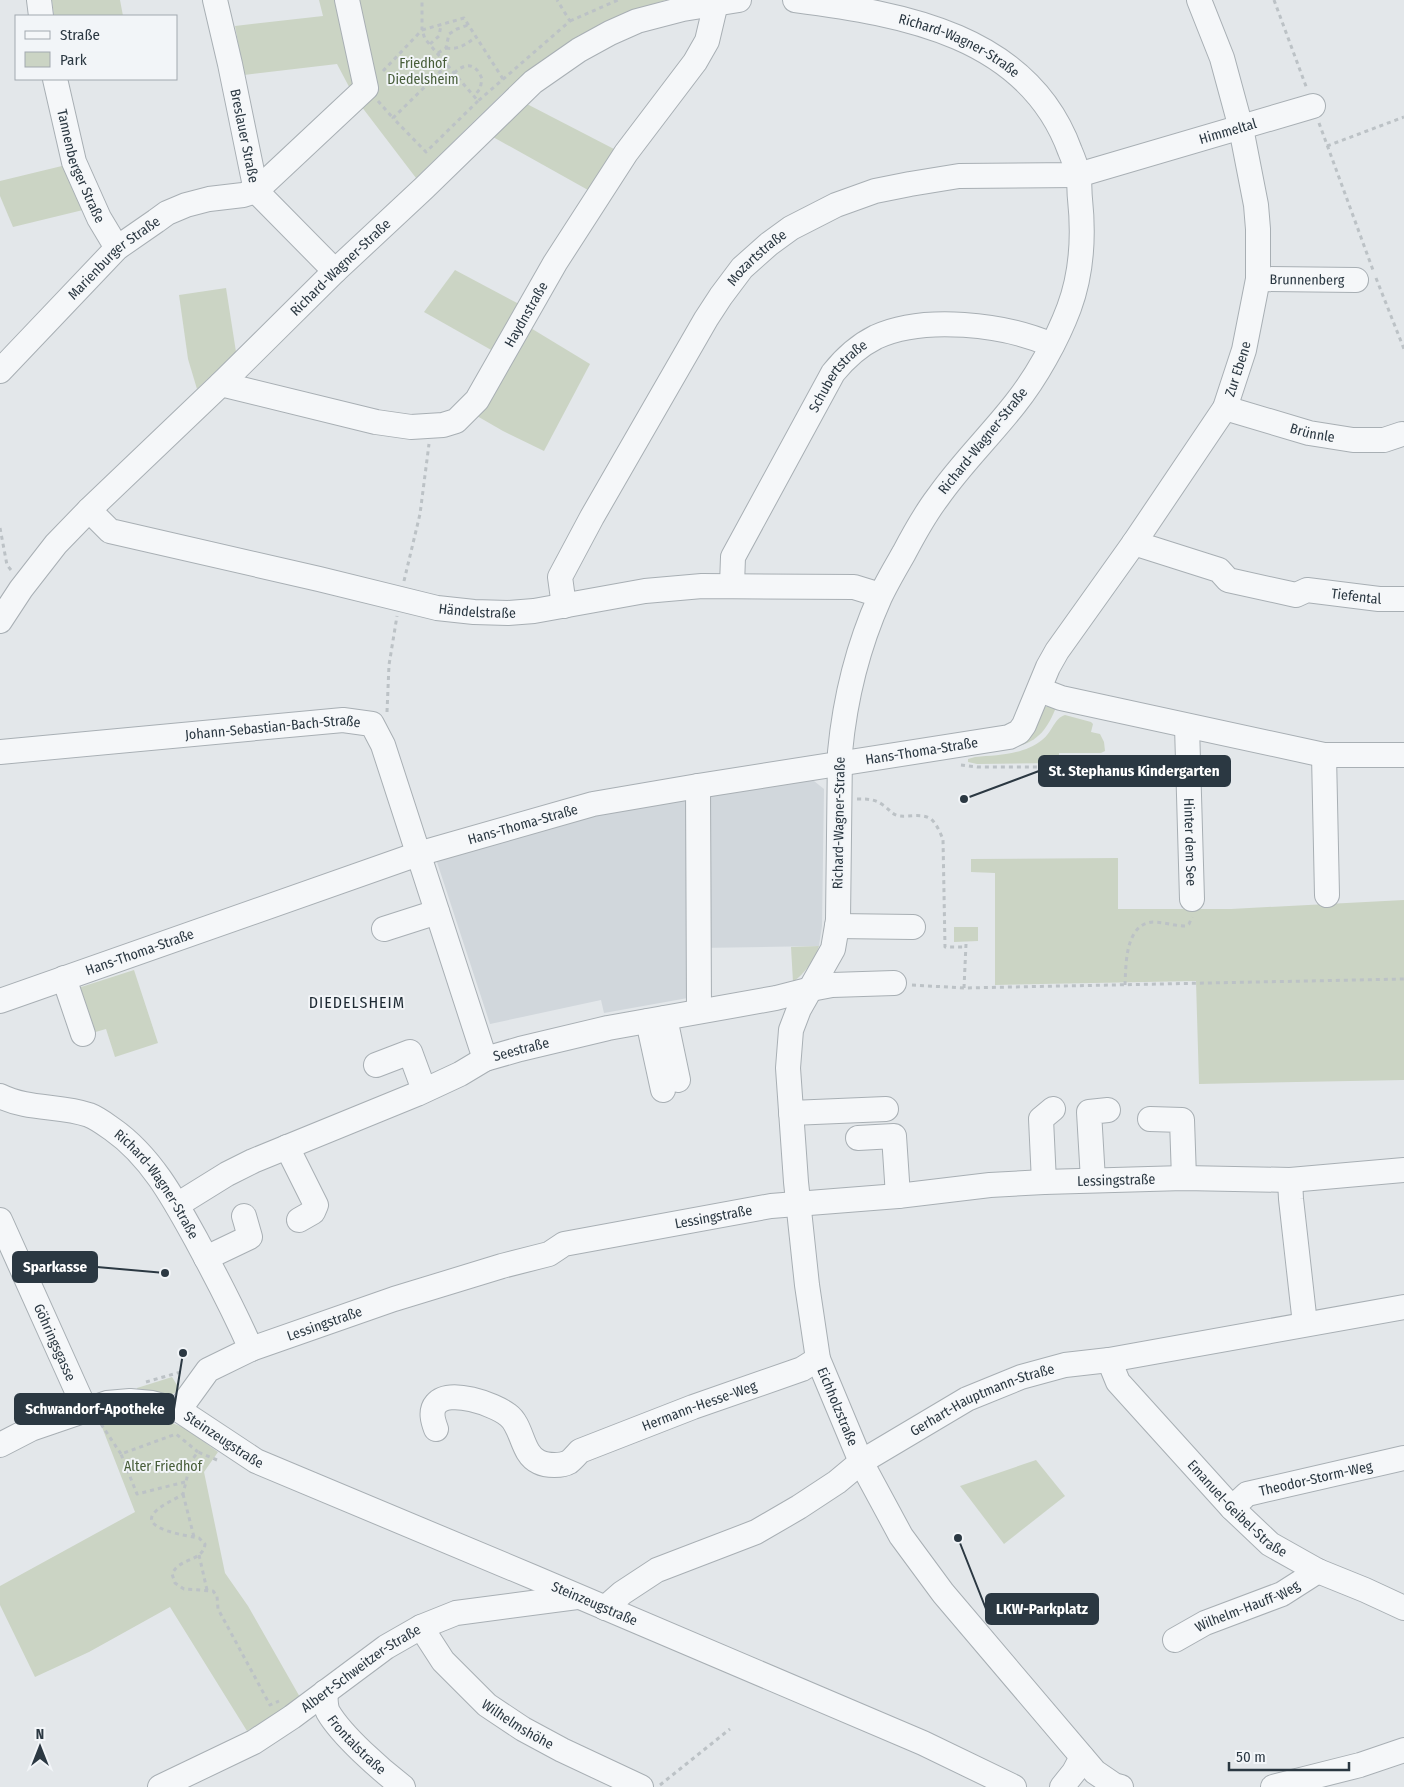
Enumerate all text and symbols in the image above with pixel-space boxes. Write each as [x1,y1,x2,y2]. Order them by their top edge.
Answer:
street label: Richard-Wagner-Straße [897,10,1023,81]
legend [15,15,178,80]
text: Straße [60,26,100,44]
text: Park [60,51,87,69]
park label: Friedhof Diedelsheim [387,55,459,88]
street label: Breslauer Straße [227,87,263,184]
street label: Tannenberger Straße [54,108,109,226]
street label: Himmeltal [1197,114,1259,147]
street label: Marienburger Straße [64,212,163,303]
street label: Richard-Wagner-Straße [286,215,394,319]
street label: Mozartstraße [723,226,790,289]
street label: Brunnenberg [1270,271,1345,288]
street label: Haydnstraße [500,278,551,350]
street label: Schubertstraße [805,336,870,415]
street label: Zur Ebene [1221,340,1254,399]
street label: Richard-Wagner-Straße [935,384,1031,498]
street label: Brünnle [1288,419,1336,445]
street label: Tiefental [1330,585,1382,608]
street label: Händelstraße [438,600,516,622]
street label: Johann-Sebastian-Bach-Straße [184,711,362,743]
street label: Hans-Thoma-Straße [864,734,979,768]
callout: St. Stephanus Kindergarten [1039,756,1230,786]
street label: Richard-Wagner-Straße [829,757,849,889]
text: St. Stephanus Kindergarten [1048,762,1220,780]
street label: Hinter dem See [1181,798,1200,886]
street label: Hans-Thoma-Straße [466,800,580,848]
street label: Hans-Thoma-Straße [83,925,196,979]
district label: DIEDELSHEIM [309,993,405,1012]
street label: Seestraße [491,1034,551,1065]
street label: Richard-Wagner-Straße [111,1125,203,1242]
street label: Lessingstraße [1077,1170,1156,1190]
street label: Lessingstraße [673,1201,753,1232]
callout: Sparkasse [13,1252,97,1282]
text: Sparkasse [23,1258,87,1276]
street label: Göhringsgasse [30,1301,80,1384]
street label: Lessingstraße [285,1302,364,1344]
street label: Gerhart-Hauptmann-Straße [907,1360,1056,1440]
street label: Eichholzstraße [814,1365,862,1449]
street label: Hermann-Hesse-Weg [639,1377,759,1435]
callout: Schwandorf-Apotheke [15,1394,174,1424]
text: Schwandorf-Apotheke [25,1400,165,1418]
street label: Steinzeugstraße [181,1407,266,1472]
street label: Emanuel-Geibel-Straße [1184,1456,1290,1560]
street label: Theodor-Storm-Weg [1257,1457,1374,1499]
park label: Alter Friedhof [124,1458,204,1475]
street label: Wilhelm-Hauff-Weg [1192,1576,1303,1636]
street label: Steinzeugstraße [549,1577,640,1629]
callout: LKW-Parkplatz [986,1594,1098,1624]
text: LKW-Parkplatz [996,1600,1089,1618]
street label: Albert-Schweitzer-Straße [298,1621,423,1716]
street label: Wilhelmshöhe [479,1695,557,1753]
street label: Frontalstraße [324,1712,390,1778]
north arrow [15,1722,65,1772]
text: N [36,1726,44,1743]
scale bar [1229,1740,1349,1772]
text: 50 m [1236,1748,1266,1766]

